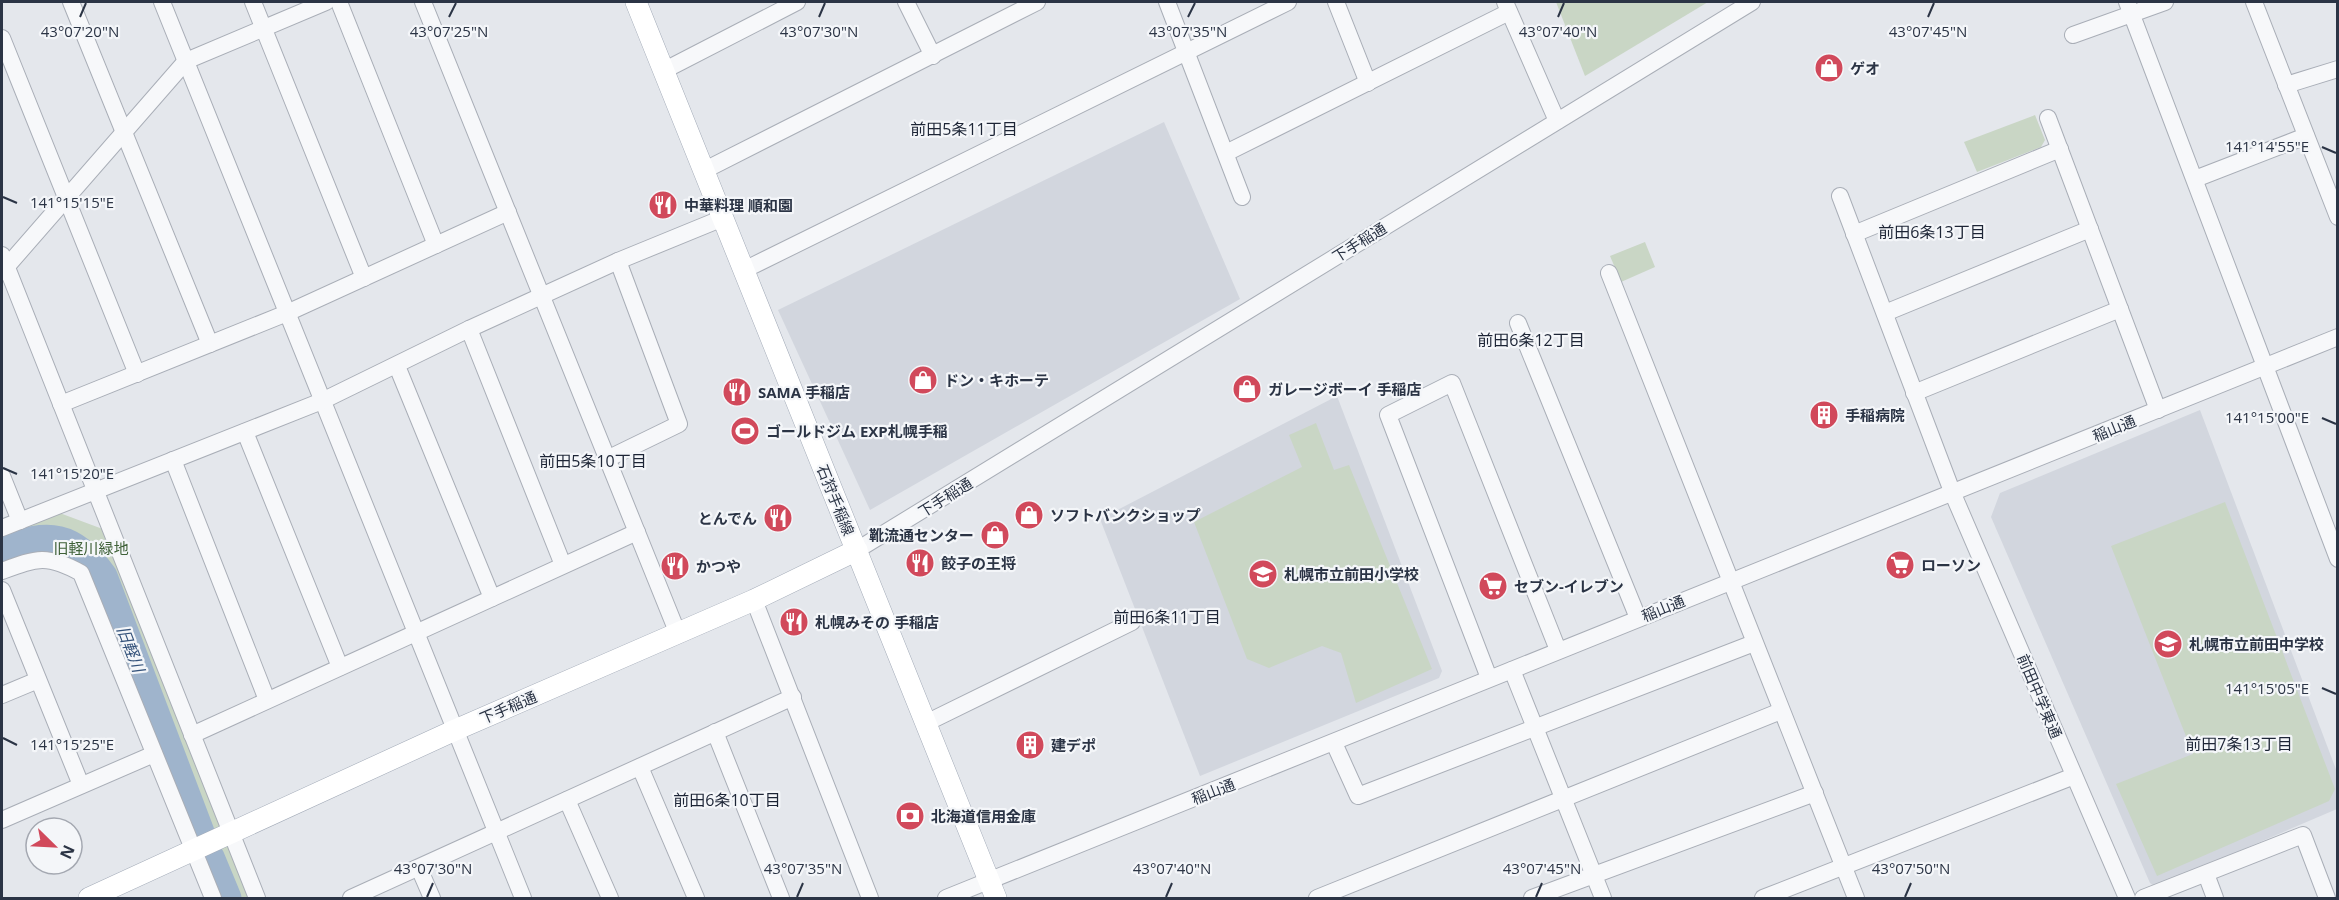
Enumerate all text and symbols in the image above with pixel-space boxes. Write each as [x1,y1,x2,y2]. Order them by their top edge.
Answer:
text: 43°07'20"N [41,21,119,41]
text: 43°07'25"N [410,21,488,41]
text: 43°07'30"N [780,21,858,41]
text: 43°07'35"N [1149,21,1227,41]
text: 43°07'40"N [1519,21,1597,41]
text: 43°07'45"N [1889,21,1967,41]
shop icon: ゲオ [1813,52,1845,84]
place label: ゲオ [1850,58,1880,78]
district label: 前田5条11丁目 [910,118,1018,140]
text: 141°14'55"E [2225,136,2309,156]
restaurant icon: 中華料理 順和園 [647,189,679,221]
text: 141°15'15"E [30,192,114,212]
place label: 中華料理 順和園 [684,195,793,215]
street label: 下手稲通 [1328,218,1390,266]
district label: 前田6条13丁目 [1878,221,1986,243]
district label: 前田6条12丁目 [1477,329,1585,351]
shop icon: ドン・キホーテ [907,364,939,396]
place label: ドン・キホーテ [944,370,1049,390]
shop icon: ガレージボーイ 手稲店 [1231,373,1263,405]
restaurant icon: SAMA 手稲店 [721,376,753,408]
place label: ガレージボーイ 手稲店 [1268,379,1422,399]
place label: SAMA 手稲店 [758,382,850,402]
building icon: 手稲病院 [1808,399,1840,431]
place label: 手稲病院 [1845,405,1905,425]
text: 141°15'00"E [2225,407,2309,427]
street label: 稲山通 [2089,410,2139,446]
sports icon: ゴールドジム EXP札幌手稲 [729,415,761,447]
place label: ゴールドジム EXP札幌手稲 [766,421,948,441]
district label: 前田5条10丁目 [539,450,647,472]
street label: 石狩手稲線 [813,461,859,539]
text: 141°15'20"E [30,463,114,483]
street label: 下手稲通 [914,473,976,521]
shop icon: ソフトバンクショップ [1013,499,1045,531]
restaurant icon: とんでん [762,502,794,534]
place label: ソフトバンクショップ [1050,505,1201,525]
place label: とんでん [698,508,757,528]
shop icon: 靴流通センター [979,519,1011,551]
place label: 靴流通センター [869,525,974,545]
park label: 旧軽川緑地 [53,538,129,558]
restaurant icon: 餃子の王将 [904,547,936,579]
supermarket icon: ローソン [1884,549,1916,581]
restaurant icon: かつや [659,550,691,582]
place label: 餃子の王将 [941,553,1016,573]
place label: ローソン [1921,555,1981,575]
place label: かつや [696,556,741,576]
school or university icon: 札幌市立前田小学校 [1247,558,1279,590]
place label: 札幌市立前田小学校 [1284,564,1419,584]
supermarket icon: セブン-イレブン [1477,570,1509,602]
place label: セブン-イレブン [1514,576,1624,596]
street label: 稲山通 [1638,590,1688,626]
restaurant icon: 札幌みその 手稲店 [778,606,810,638]
district label: 前田6条11丁目 [1113,606,1221,628]
place label: 札幌みその 手稲店 [815,612,939,632]
water label: 旧軽川 [112,623,151,677]
school or university icon: 札幌市立前田中学校 [2152,628,2184,660]
place label: 札幌市立前田中学校 [2189,634,2324,654]
street label: 前田中学東通 [2013,651,2067,741]
text: 141°15'05"E [2225,678,2309,698]
street label: 下手稲通 [476,686,540,728]
building icon: 建デポ [1014,729,1046,761]
district label: 前田7条13丁目 [2185,733,2293,755]
text: 141°15'25"E [30,734,114,754]
place label: 建デポ [1051,735,1096,755]
street label: 稲山通 [1188,774,1238,808]
district label: 前田6条10丁目 [673,789,781,811]
bank icon: 北海道信用金庫 [894,800,926,832]
place label: 北海道信用金庫 [931,806,1036,826]
north arrow [24,816,84,876]
text: N [55,842,80,863]
text: 43°07'30"N [394,858,472,878]
text: 43°07'35"N [764,858,842,878]
text: 43°07'40"N [1133,858,1211,878]
text: 43°07'45"N [1503,858,1581,878]
text: 43°07'50"N [1872,858,1950,878]

